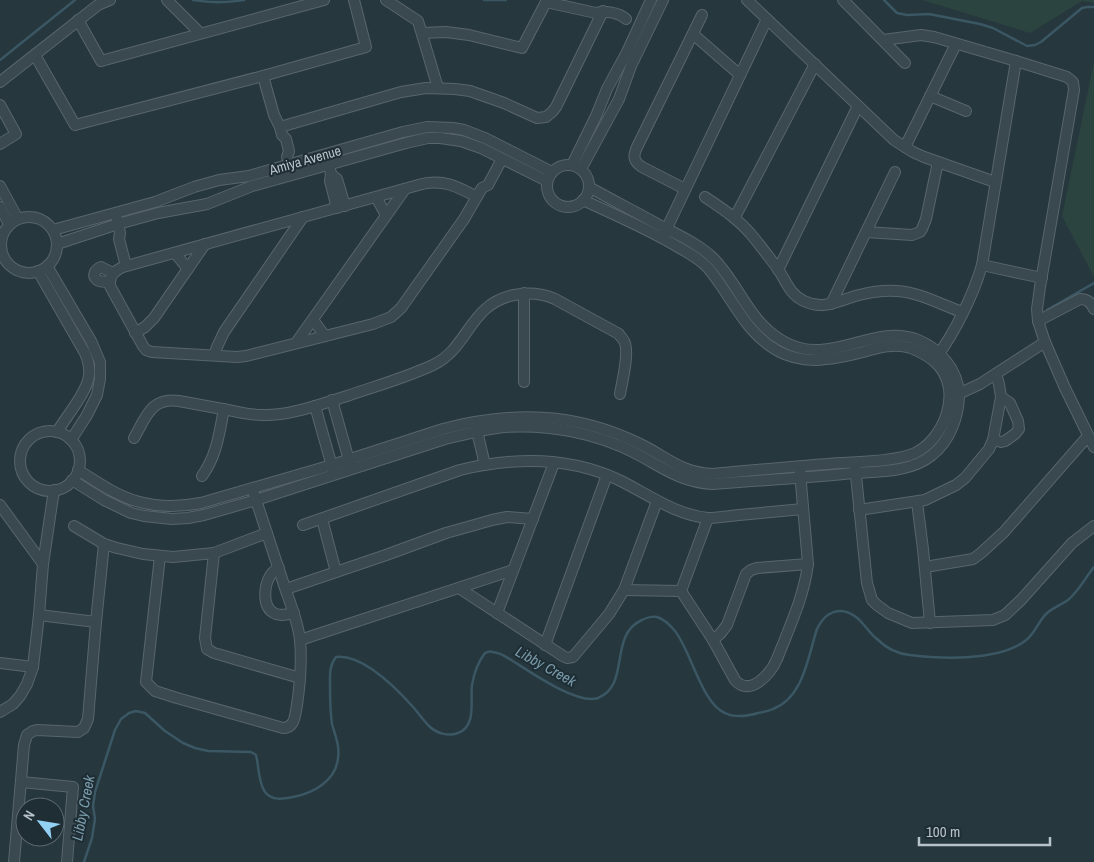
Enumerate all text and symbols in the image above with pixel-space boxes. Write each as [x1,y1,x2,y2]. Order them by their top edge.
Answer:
street label: Amiya Avenue [266,141,343,179]
water label: Libby Creek [512,641,581,692]
water label: Libby Creek [66,773,100,843]
north arrow [15,797,65,847]
text: N [19,807,39,823]
scale bar [919,814,1050,846]
text: 100 m [926,821,960,842]

